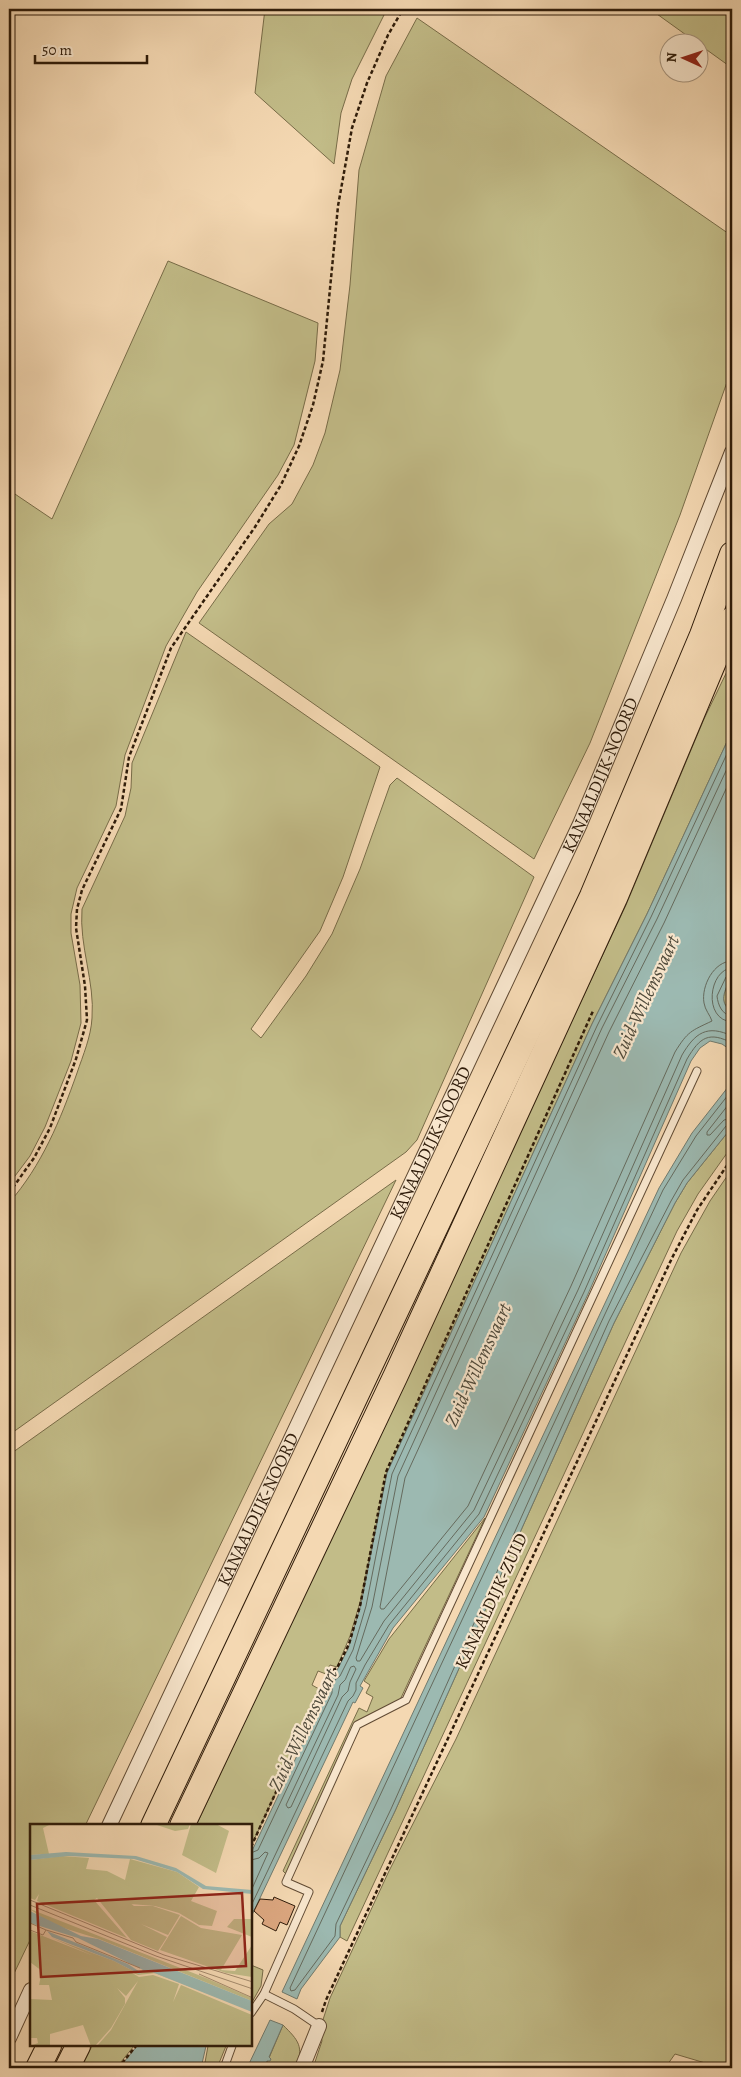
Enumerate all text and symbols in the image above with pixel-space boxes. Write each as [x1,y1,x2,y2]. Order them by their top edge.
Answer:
scale bar [35,32,148,64]
north arrow [658,32,708,82]
text: 50 m [42,40,72,60]
text: N [662,52,681,63]
street label: KANAALDIJK-NOORD [556,694,644,857]
water label: Zuid-Willemsvaart [606,930,687,1063]
street label: KANAALDIJK-NOORD [384,1062,477,1223]
water label: Zuid-Willemsvaart [438,1298,519,1431]
street label: KANAALDIJK-NOORD [212,1429,304,1590]
street label: KANAALDIJK-ZUID [449,1529,533,1673]
water label: Zuid-Willemsvaart [262,1663,344,1795]
inset map [30,1824,252,2047]

